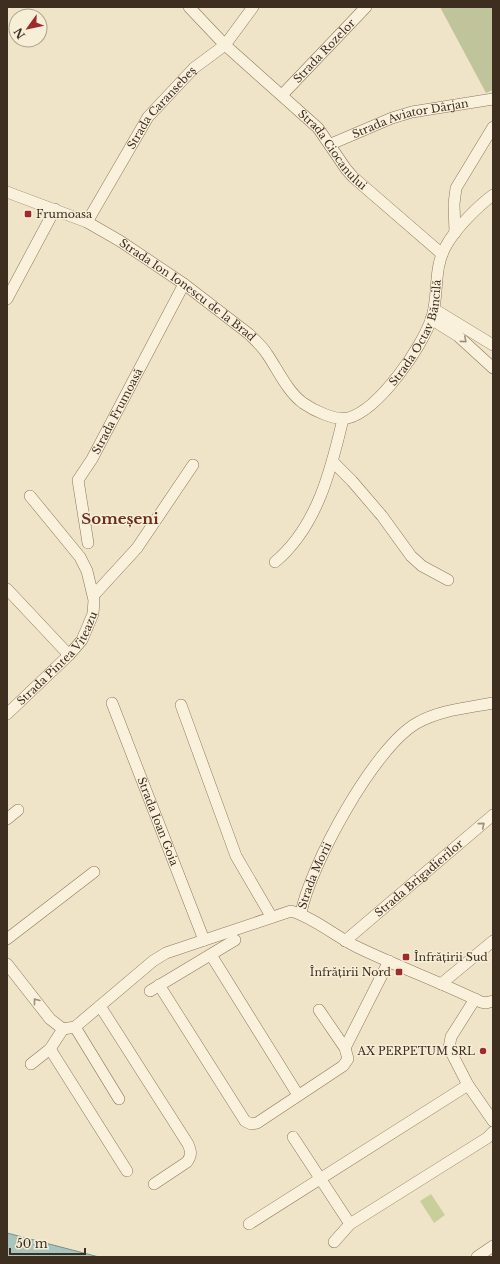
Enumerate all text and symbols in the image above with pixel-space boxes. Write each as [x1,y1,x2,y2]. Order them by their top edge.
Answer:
north arrow [8,8,48,48]
street label: Strada Rozelor [290,15,358,86]
text: N [11,25,28,42]
street label: Strada Caransebeș [124,63,199,152]
street label: Strada Aviator Dârjan [350,96,470,141]
street label: Strada Ciocanului [295,107,370,193]
place label: Frumoasa [36,207,93,221]
marker: Frumoasa [23,209,33,219]
street label: Strada Ion Ionescu de la Brad [117,236,259,344]
street label: Strada Octav Băncilă [386,278,444,389]
one-way arrow [459,336,466,343]
street label: Strada Frumoasă [89,365,146,457]
district label: Someșeni [81,509,159,528]
street label: Strada Pintea Viteazu [14,609,101,708]
street label: Strada Ioan Goia [134,775,182,869]
one-way arrow [477,822,484,829]
street label: Strada Brigadierilor [372,836,467,920]
street label: Strada Morii [295,840,335,910]
place label: Înfrățirii Sud [414,950,488,964]
marker: Înfrățirii Sud [401,952,411,962]
place label: Înfrățirii Nord [310,965,392,979]
marker: Înfrățirii Nord [394,967,404,977]
one-way arrow [34,999,41,1006]
place label: AX PERPETUM SRL [357,1044,475,1058]
marker: AX PERPETUM SRL [478,1046,488,1056]
scale bar [10,1230,85,1256]
text: 50 m [16,1236,48,1251]

